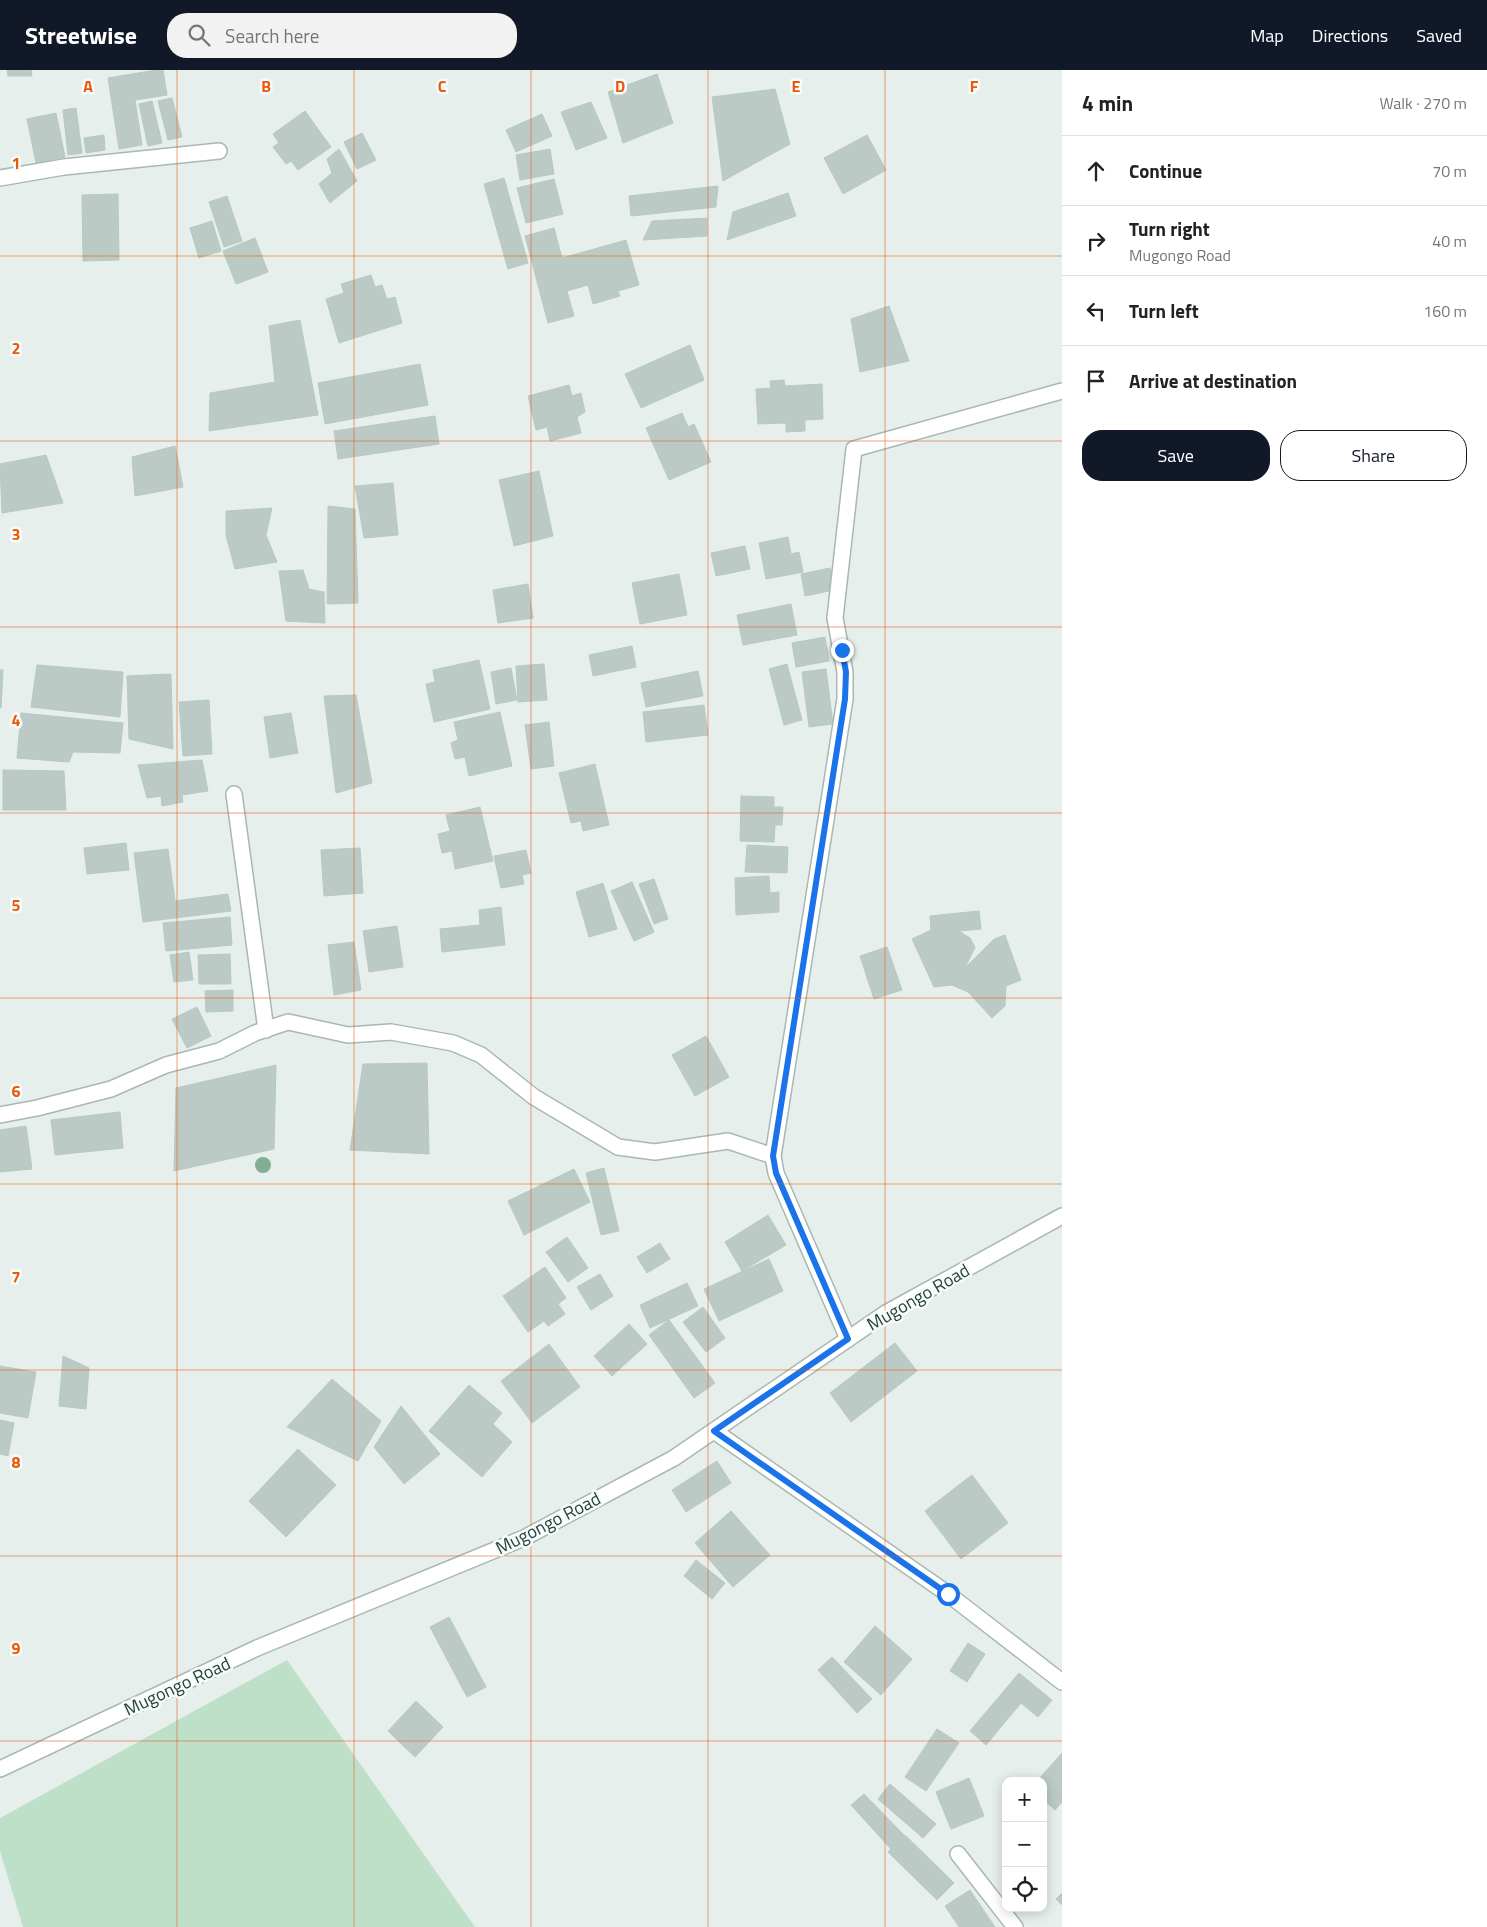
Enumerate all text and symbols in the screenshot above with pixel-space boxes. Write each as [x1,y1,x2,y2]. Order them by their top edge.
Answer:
search box [167,13,517,58]
text: Streetwise [25,17,137,53]
icon: search [185,21,213,49]
text: Search here [225,21,319,50]
text: Map [1250,22,1284,49]
text: Directions [1312,22,1388,49]
text: Saved [1416,22,1462,49]
text: A [83,74,93,98]
text: B [261,74,271,98]
text: C [438,74,447,98]
text: D [615,74,625,98]
text: E [792,74,801,98]
text: F [970,74,979,98]
text: 4 min [1082,87,1133,119]
text: Walk · 270 m [1379,91,1467,115]
text: 1 [12,151,20,175]
text: Continue [1129,156,1202,185]
icon: ahead [1082,157,1110,185]
text: 70 m [1432,159,1467,183]
text: Turn right [1129,214,1210,243]
icon: right [1082,227,1110,255]
text: 40 m [1432,229,1467,253]
text: Mugongo Road [1129,243,1231,267]
text: Turn left [1129,296,1199,325]
icon: left [1082,297,1110,325]
text: 160 m [1423,299,1467,323]
text: 2 [12,336,20,360]
text: Arrive at destination [1129,366,1297,395]
icon: arrive [1082,367,1110,395]
button: Save [1082,430,1270,481]
button: Share [1280,430,1467,481]
text: 3 [12,522,20,546]
route end [831,639,854,662]
text: 4 [12,708,21,732]
text: 5 [12,893,21,917]
text: 6 [12,1079,21,1103]
street label: Mugongo Road [862,1257,974,1337]
text: 7 [12,1265,20,1289]
text: 8 [12,1450,21,1474]
street label: Mugongo Road [491,1485,605,1561]
route start [937,1583,960,1606]
text: 9 [12,1636,21,1660]
street label: Mugongo Road [119,1650,235,1722]
map controls [1002,1777,1047,1912]
button: + [1002,1777,1047,1822]
button: − [1002,1822,1047,1867]
button: locate [1002,1867,1047,1912]

